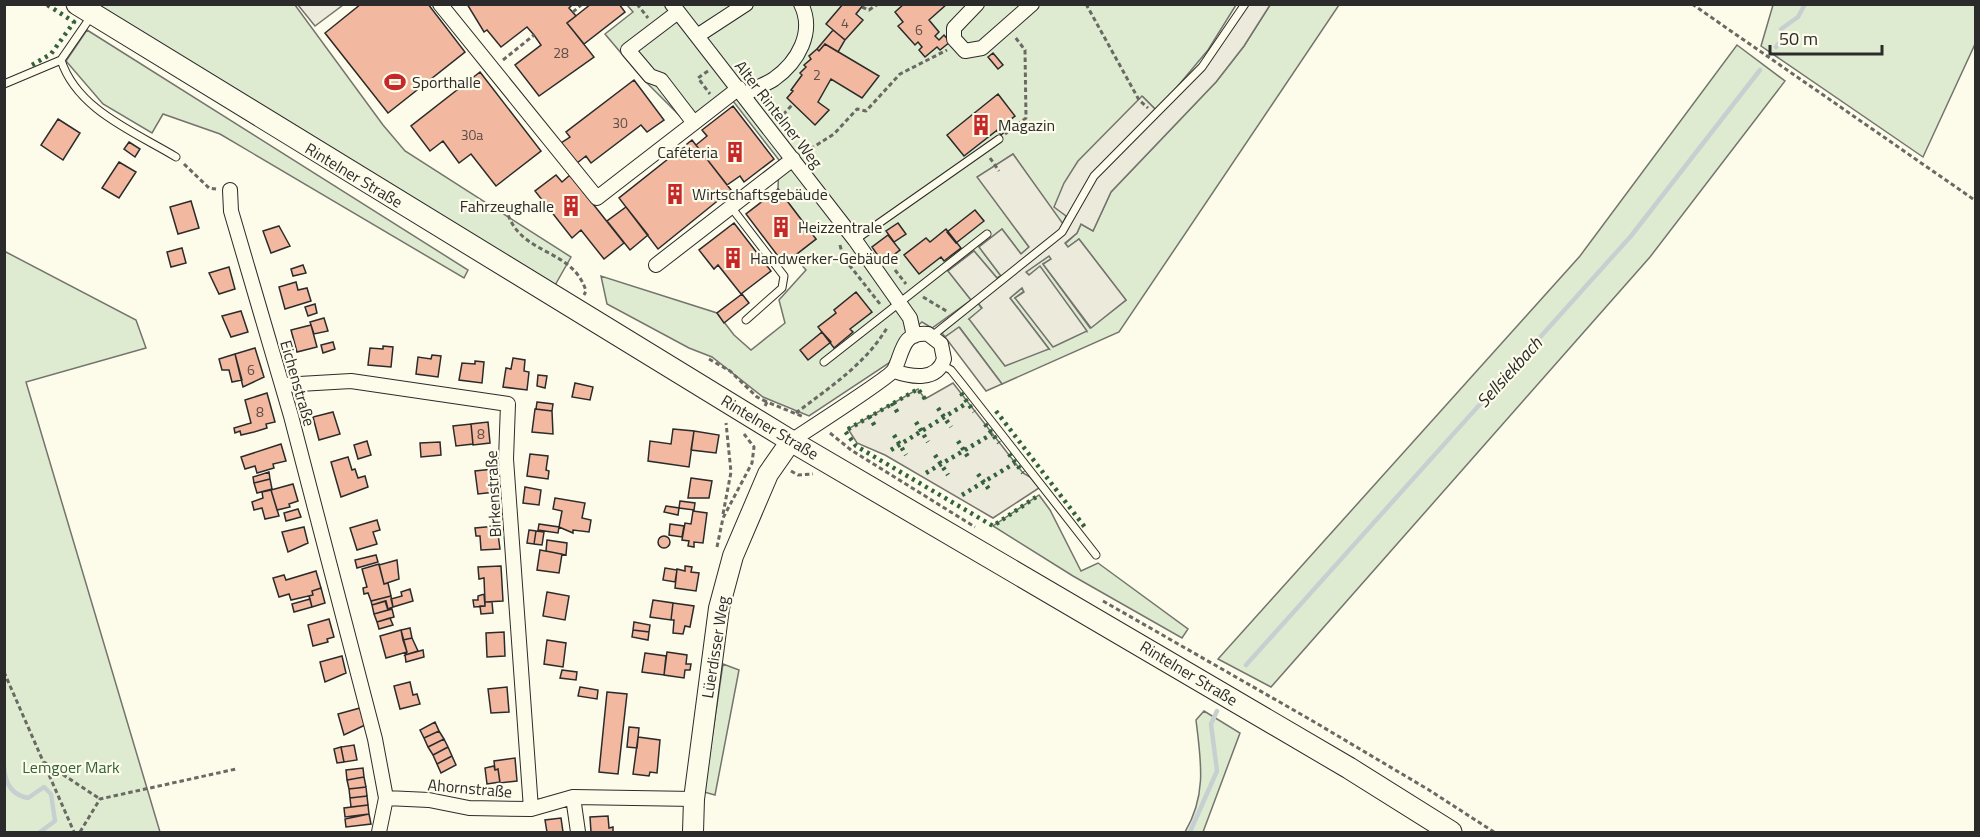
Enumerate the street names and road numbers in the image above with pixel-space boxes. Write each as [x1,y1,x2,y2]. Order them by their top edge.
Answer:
street label: Alter Rintelner Weg [729,55,829,173]
street label: Rintelner Straße [301,136,407,214]
street label: Eichenstraße [274,337,322,429]
street label: Rintelner Straße [717,388,823,466]
street label: Birkenstraße [479,450,507,538]
street label: Lüerdisser Weg [695,594,735,700]
street label: Rintelner Straße [1136,634,1242,712]
street label: Ahornstraße [427,772,513,804]

